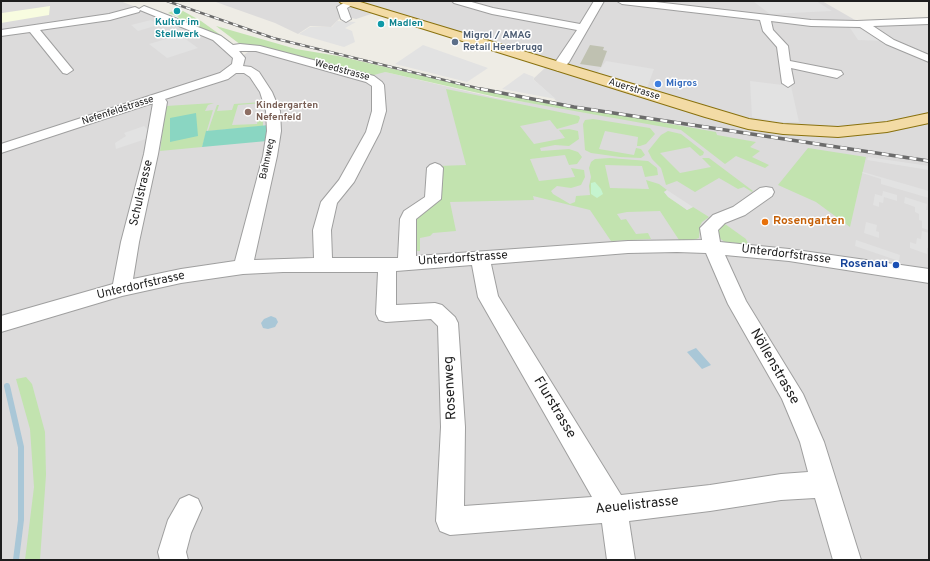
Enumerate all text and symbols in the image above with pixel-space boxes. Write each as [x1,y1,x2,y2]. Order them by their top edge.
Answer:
marker: Kultur im Stellwerk [172,6,182,16]
place label: Kultur im Stellwerk [155,17,199,40]
place label: Madlen [389,18,423,30]
marker: Madlen [376,19,386,29]
place label: Migrol / AMAG Retail Heerbrugg [463,30,543,54]
marker: Migrol / AMAG Retail Heerbrugg [450,37,460,47]
street label: Weedstrasse [313,58,371,84]
street label: Auerstrasse [607,76,661,104]
place label: Migros [666,78,697,90]
marker: Migros [653,79,663,89]
street label: Nefenfeldstrasse [81,94,155,128]
place label: Kindergarten Nefenfeld [256,100,318,124]
marker: Kindergarten Nefenfeld [243,107,253,117]
street label: Bahnweg [258,137,278,181]
street label: Schulstrasse [127,158,157,228]
place label: Rosengarten [773,215,844,229]
marker: Rosengarten [760,217,770,227]
street label: Unterdorfstrasse [740,242,832,268]
street label: Unterdorfstrasse [418,249,508,269]
place label: Rosenau [840,258,888,272]
marker: Rosenau [891,260,901,270]
street label: Unterdorfstrasse [96,269,186,303]
street label: Nöllenstrasse [746,326,802,408]
street label: Rosenweg [441,356,461,420]
street label: Flurstrasse [529,374,579,442]
street label: Aeuelistrasse [595,493,679,519]

